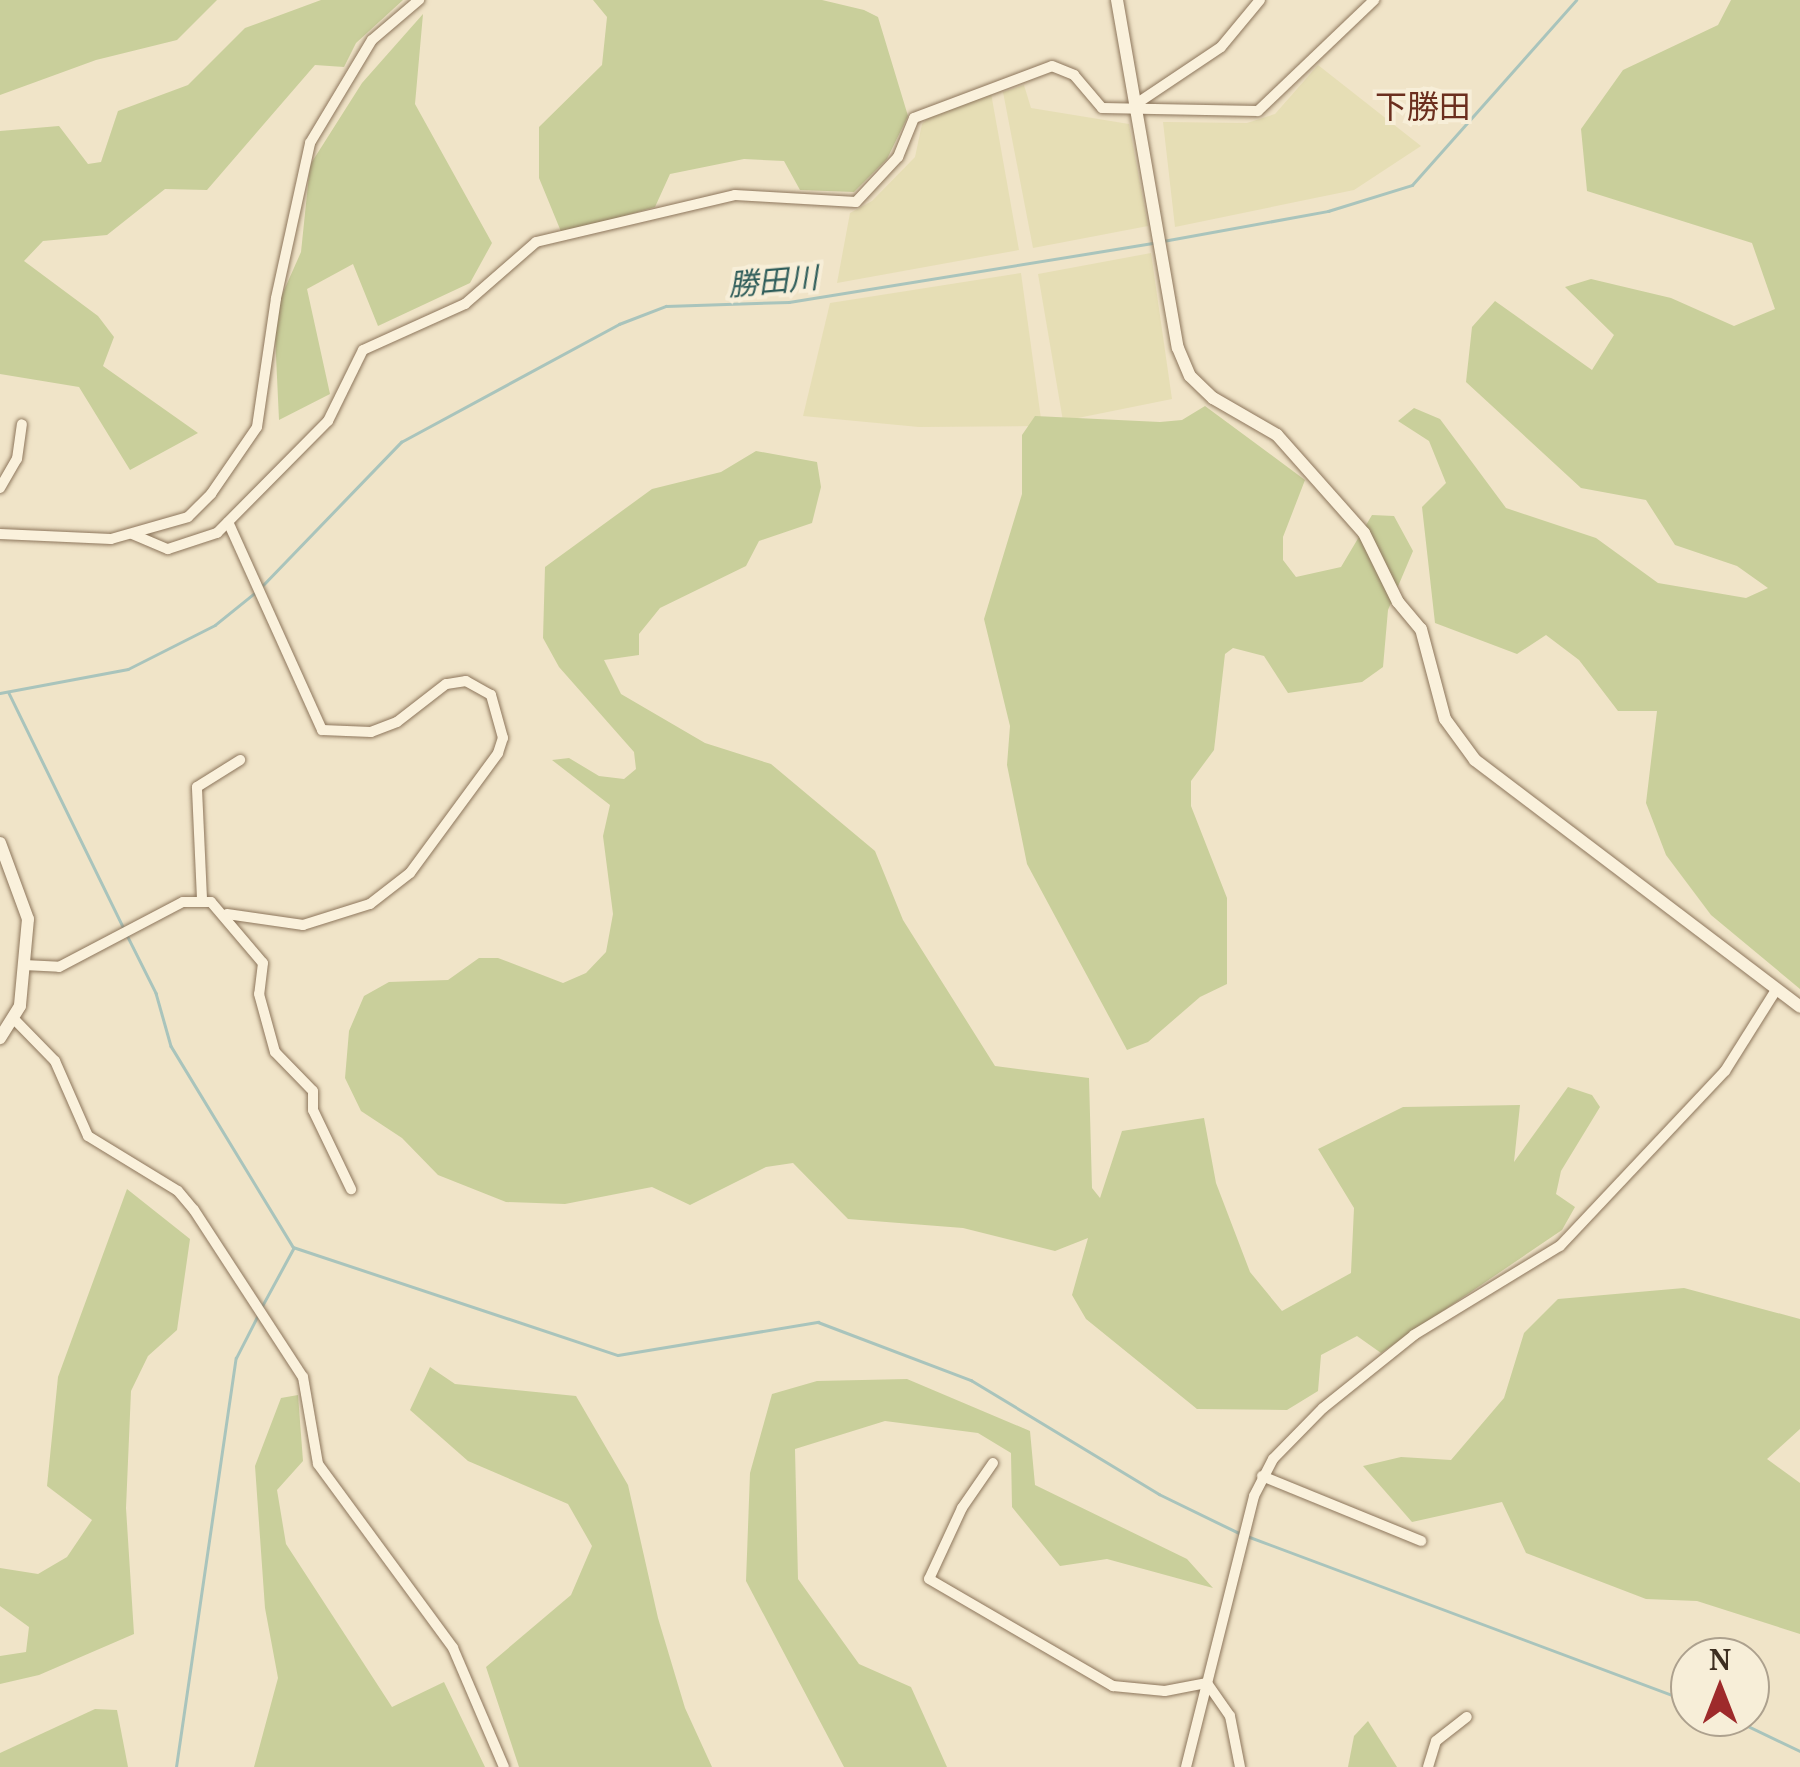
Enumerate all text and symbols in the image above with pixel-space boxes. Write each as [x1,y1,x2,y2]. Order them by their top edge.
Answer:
district label: 下勝田 [1375,87,1471,125]
water label: 勝田川 [727,259,819,303]
north arrow [1670,1637,1770,1737]
text: N [1709,1640,1731,1678]

